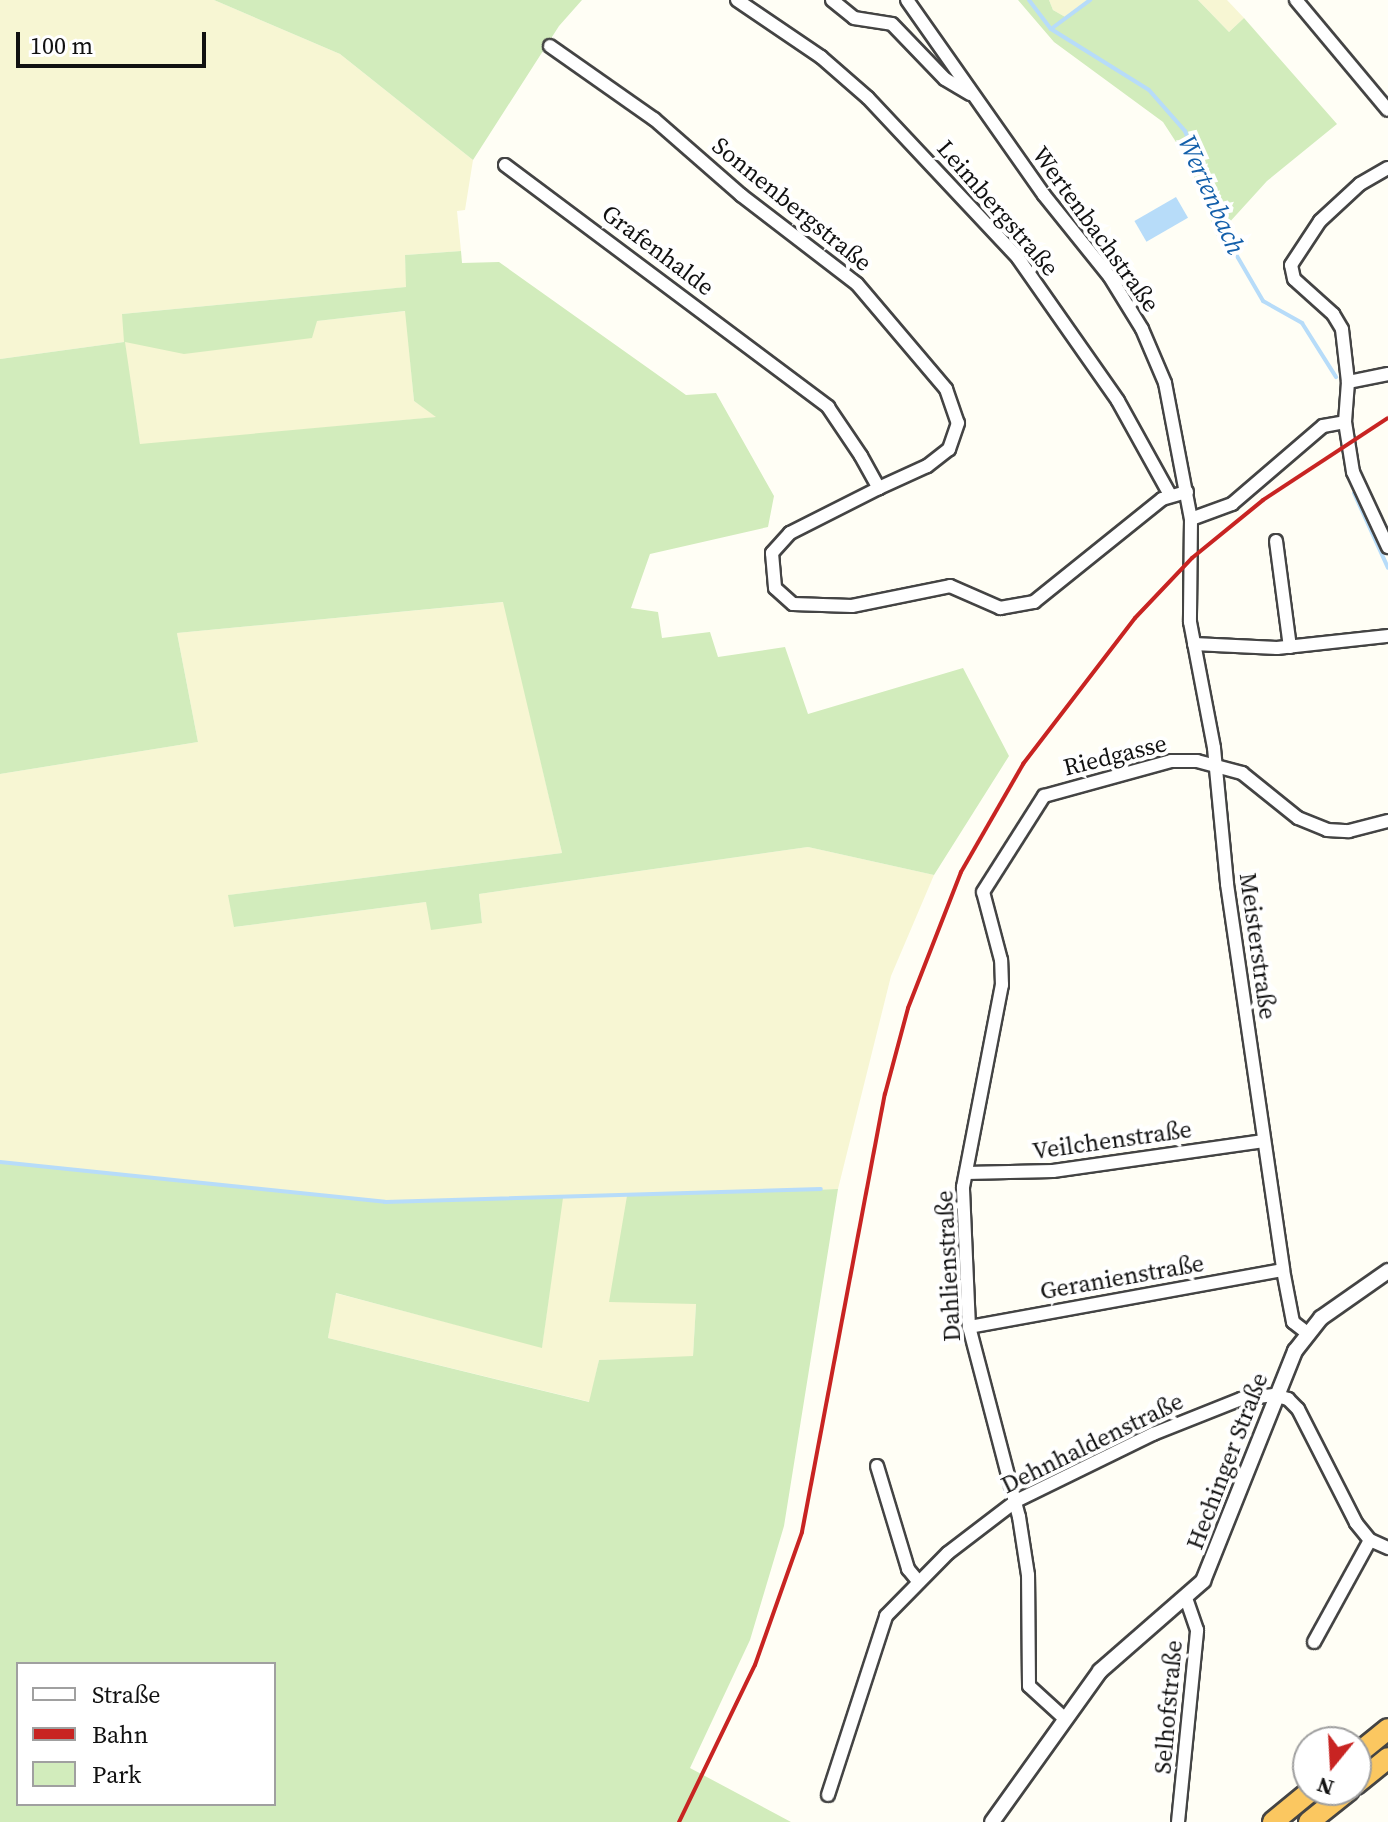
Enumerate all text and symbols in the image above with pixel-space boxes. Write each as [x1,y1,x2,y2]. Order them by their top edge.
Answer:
scale bar [20,16,210,66]
text: 100 m [30,29,93,62]
street label: Sonnenbergstraße [707,131,877,277]
water label: Wertenbach [1171,131,1251,259]
street label: Leimbergstraße [931,134,1065,282]
street label: Wertenbachstraße [1026,141,1166,317]
street label: Grafenhalde [596,198,720,302]
street label: Riedgasse [1060,728,1170,782]
street label: Meisterstraße [1233,871,1283,1021]
street label: Veilchenstraße [1031,1115,1193,1165]
street label: Dahlienstraße [930,1190,966,1342]
street label: Geranienstraße [1038,1248,1206,1306]
street label: Hechinger Straße [1180,1369,1274,1553]
street label: Dehnhaldenstraße [996,1386,1188,1500]
street label: Selhofstraße [1148,1639,1188,1775]
legend [16,1662,276,1806]
text: Straße [92,1678,160,1711]
text: Bahn [92,1718,148,1751]
north arrow [1292,1726,1372,1806]
text: Park [92,1758,141,1791]
text: N [1313,1770,1337,1804]

